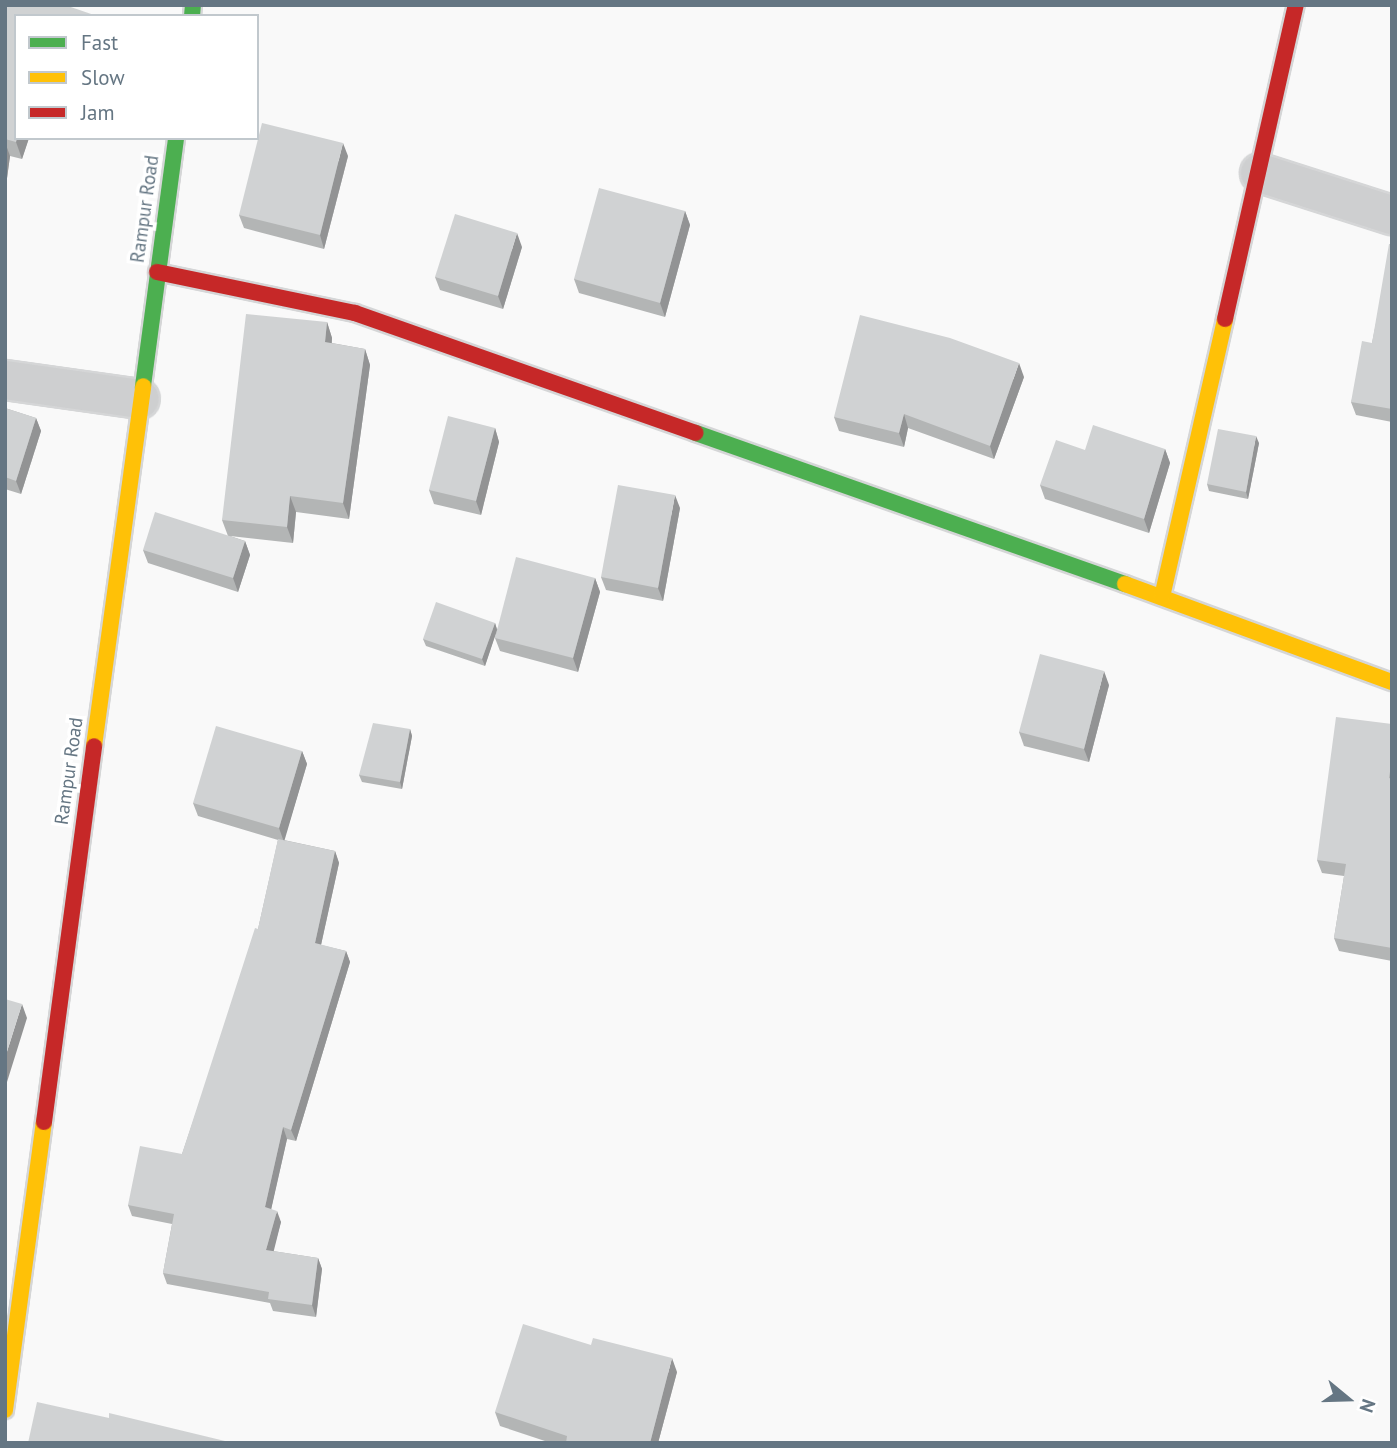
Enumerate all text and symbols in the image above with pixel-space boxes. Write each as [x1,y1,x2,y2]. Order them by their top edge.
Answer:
legend [14,14,259,140]
text: Fast [81,29,118,56]
text: Slow [81,64,125,91]
text: Jam [81,99,115,126]
street label: Rampur Road [126,154,164,264]
street label: Rampur Road [50,716,88,826]
north arrow [1313,1364,1383,1434]
text: N [1354,1396,1381,1416]

